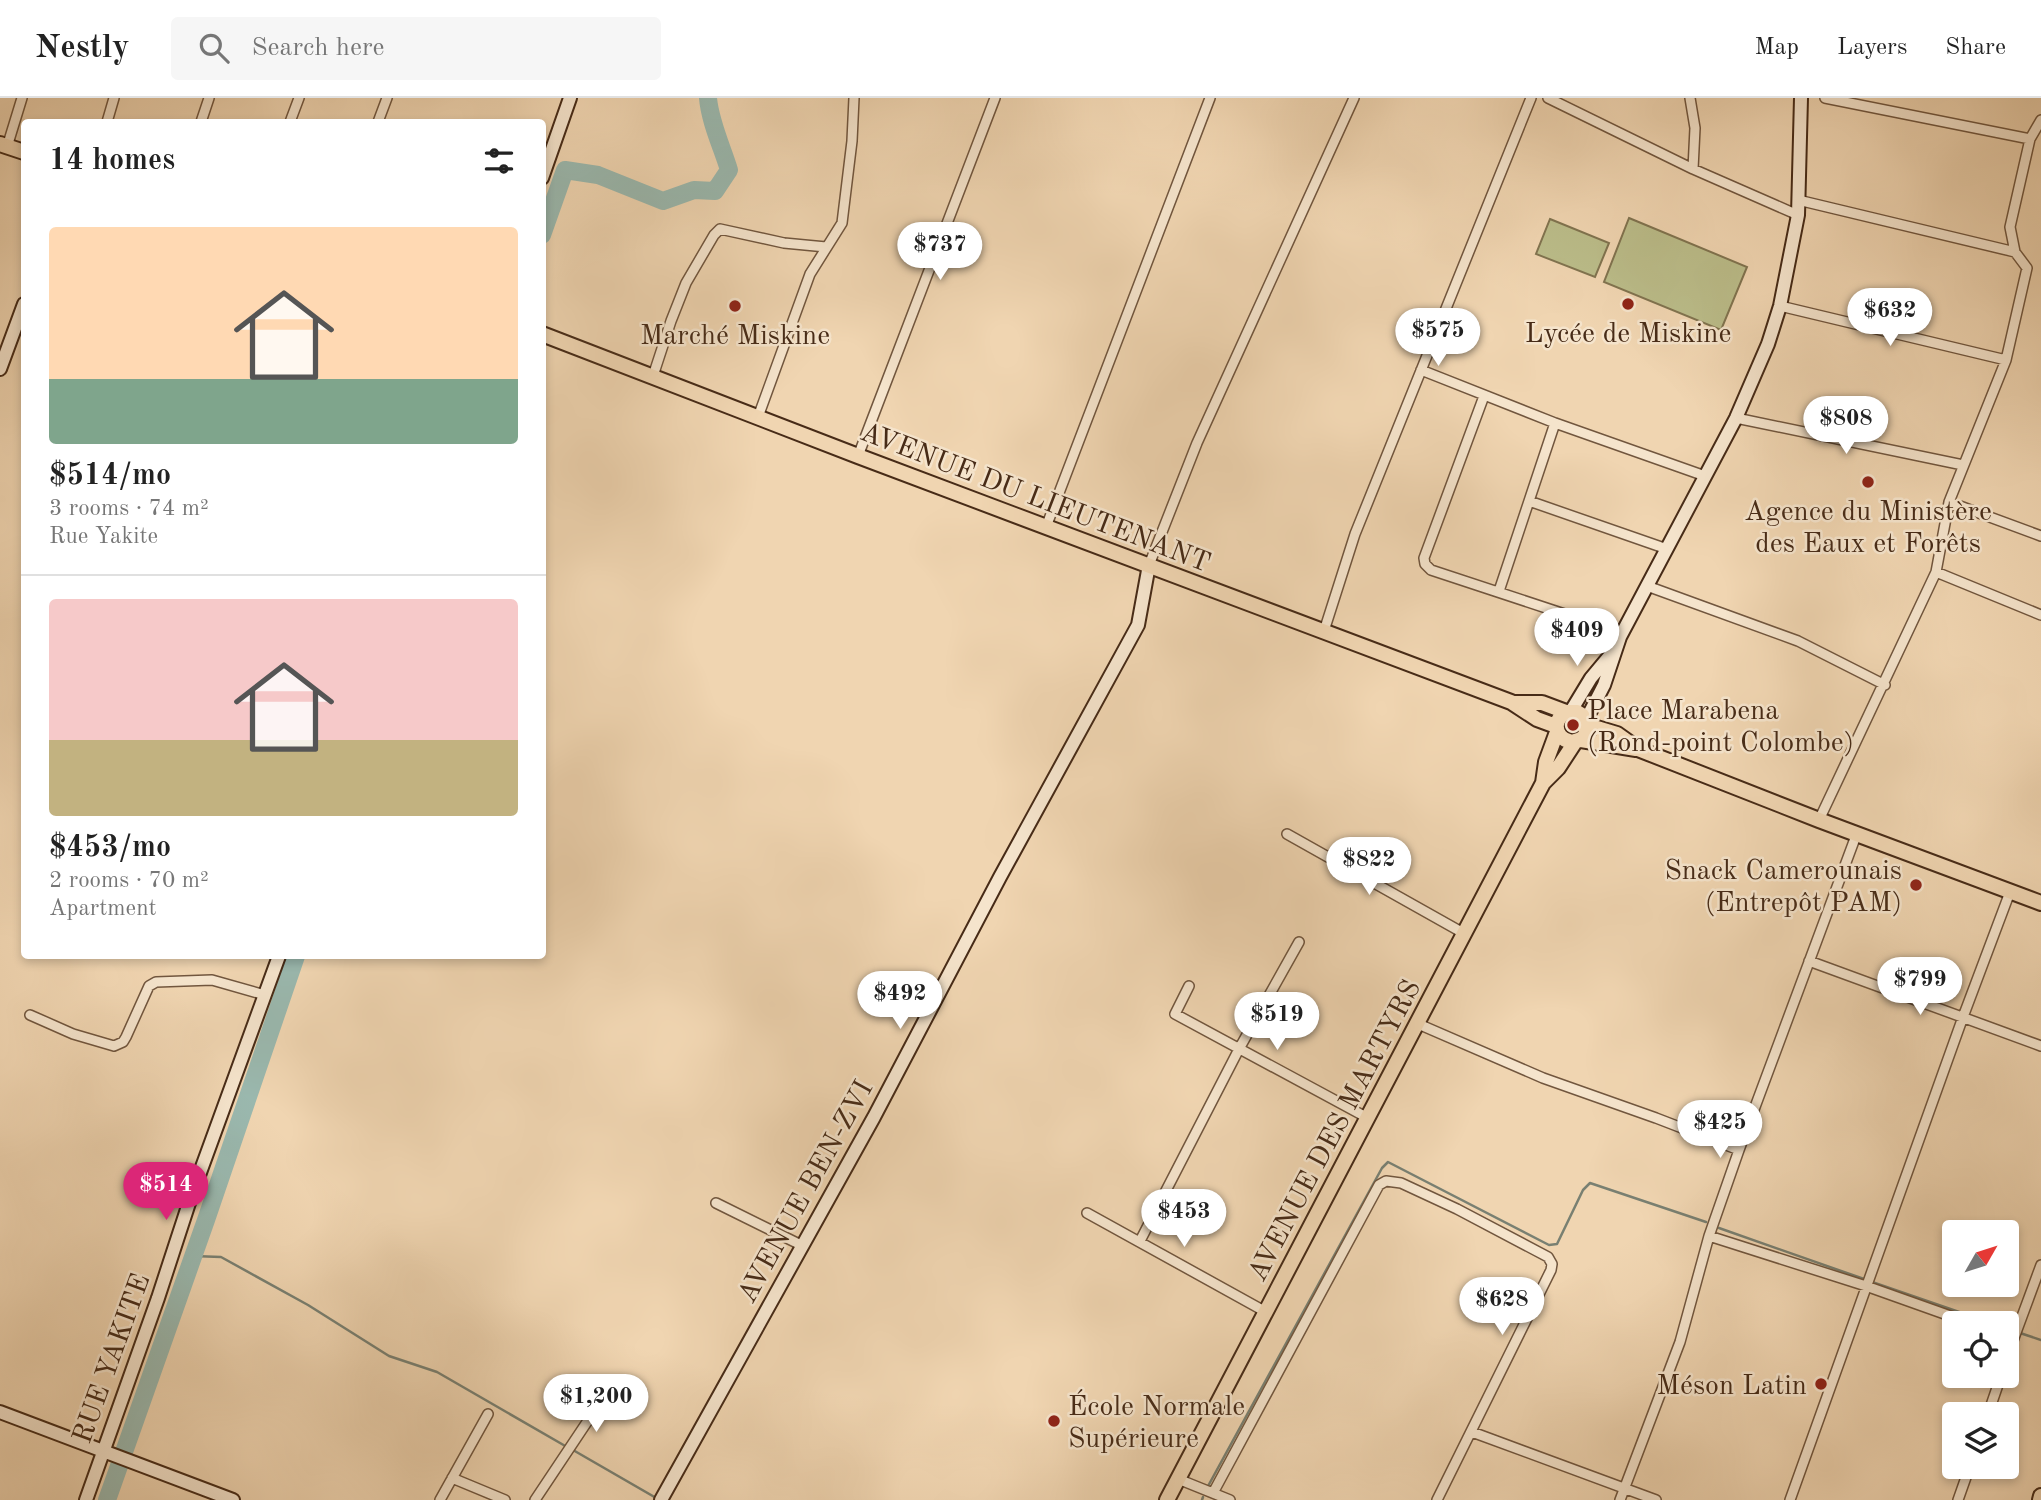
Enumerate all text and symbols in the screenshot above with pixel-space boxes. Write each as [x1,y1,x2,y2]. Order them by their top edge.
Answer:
search box [171,17,661,80]
icon: search [195,29,233,67]
text: Nestly [35,32,129,65]
text: Search here [251,35,385,61]
text: Map [1755,36,1799,60]
text: Layers [1837,36,1907,60]
text: Share [1945,36,2006,60]
icon: filters [480,142,518,180]
text: 14 homes [49,146,175,176]
pin: $737 [899,222,981,282]
text: $737 [913,233,967,256]
icon: home [221,272,347,398]
pin: $632 [1849,288,1931,348]
marker: Lycée de Miskine [1620,296,1636,312]
marker: Marché Miskine [727,298,743,314]
text: $632 [1863,299,1917,322]
pin: $575 [1397,308,1479,368]
text: $575 [1411,319,1465,342]
place label: Lycée de Miskine [1525,321,1731,349]
place label: Marché Miskine [640,323,830,351]
pin: $808 [1805,396,1887,456]
text: $808 [1819,407,1873,430]
street label: AVENUE DU LIEUTENANT [856,419,1214,579]
text: $514/mo [49,461,171,491]
marker: Agence du Ministère des Eaux et Forêts [1860,474,1876,490]
text: 3 rooms · 74 m² [49,497,209,520]
place label: Agence du Ministère des Eaux et Forêts [1744,499,1992,559]
text: Rue Yakite [49,525,158,548]
pin: $409 [1536,608,1618,668]
text: $409 [1550,619,1604,642]
icon: home [221,644,347,770]
place label: Place Marabena (Rond-point Colombe) [1587,698,1854,758]
marker: Place Marabena (Rond-point Colombe) [1565,717,1581,733]
text: $453/mo [49,833,171,863]
pin: $822 [1328,838,1410,897]
text: $822 [1342,848,1396,871]
place label: Snack Camerounais (Entrepôt PAM) [1664,858,1902,918]
text: 2 rooms · 70 m² [49,869,209,892]
marker: Snack Camerounais (Entrepôt PAM) [1908,877,1924,893]
text: Apartment [49,897,157,920]
pin: $799 [1879,958,1961,1017]
text: $799 [1893,968,1947,991]
pin: $492 [859,972,941,1031]
street label: AVENUE DES MARTYRS [1244,976,1427,1287]
text: $492 [873,982,927,1005]
pin: $519 [1236,992,1318,1052]
text: $519 [1250,1003,1304,1026]
street label: AVENUE BEN-ZVI [734,1076,879,1308]
pin: $425 [1679,1100,1761,1160]
text: $425 [1693,1111,1747,1134]
pin: $514 [125,1162,207,1222]
text: $514 [139,1173,193,1196]
pin: $453 [1143,1190,1225,1249]
text: $453 [1157,1200,1211,1223]
north arrow [1942,1220,2020,1297]
map controls [1942,1220,2019,1479]
street label: RUE YAKITE [69,1271,156,1448]
pin: $628 [1461,1278,1543,1337]
text: $628 [1475,1288,1529,1311]
button: locate [1942,1311,2019,1388]
place label: Méson Latin [1657,1373,1807,1401]
pin: $1,200 [539,1374,653,1434]
marker: Méson Latin [1813,1376,1829,1392]
text: $1,200 [559,1385,633,1408]
place label: École Normale Supérieure [1068,1389,1245,1454]
button: layers [1942,1402,2019,1479]
marker: École Normale Supérieure [1046,1413,1062,1429]

